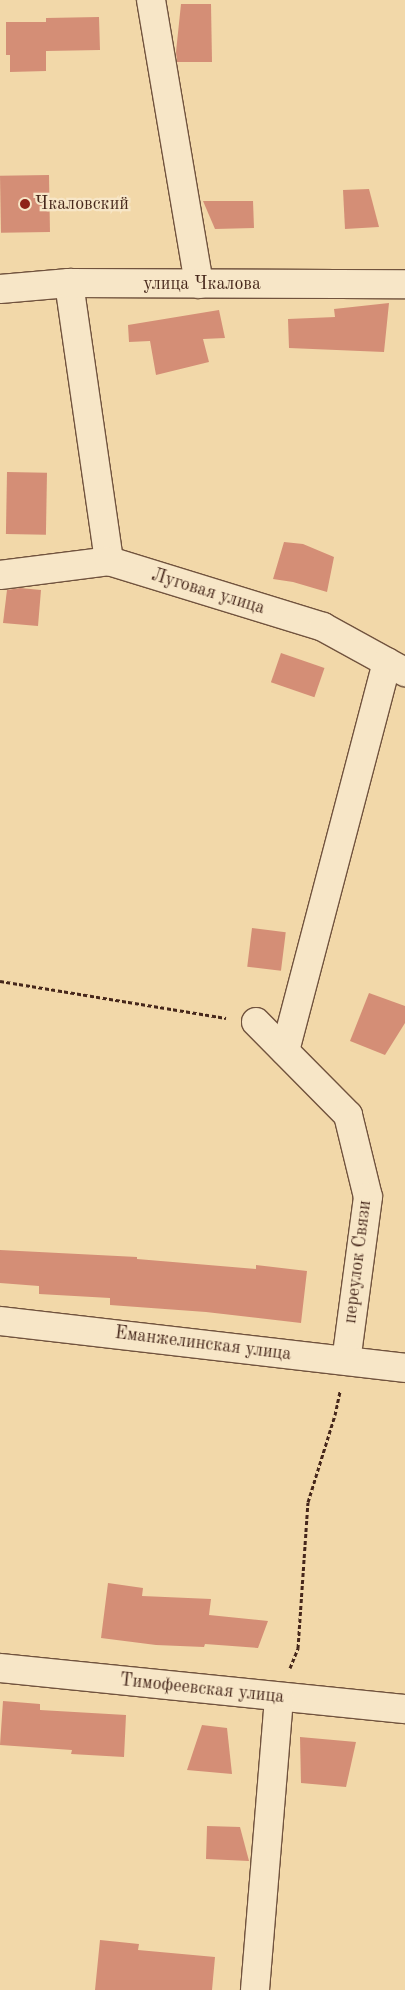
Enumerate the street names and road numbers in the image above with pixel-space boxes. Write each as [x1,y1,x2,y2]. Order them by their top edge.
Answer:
street label: улица Чкалова [143,273,261,295]
street label: Луговая улица [149,565,267,619]
street label: переулок Связи [340,1199,376,1325]
street label: Еманжелинская улица [114,1322,292,1366]
street label: Тимофеевская улица [119,1670,285,1708]

